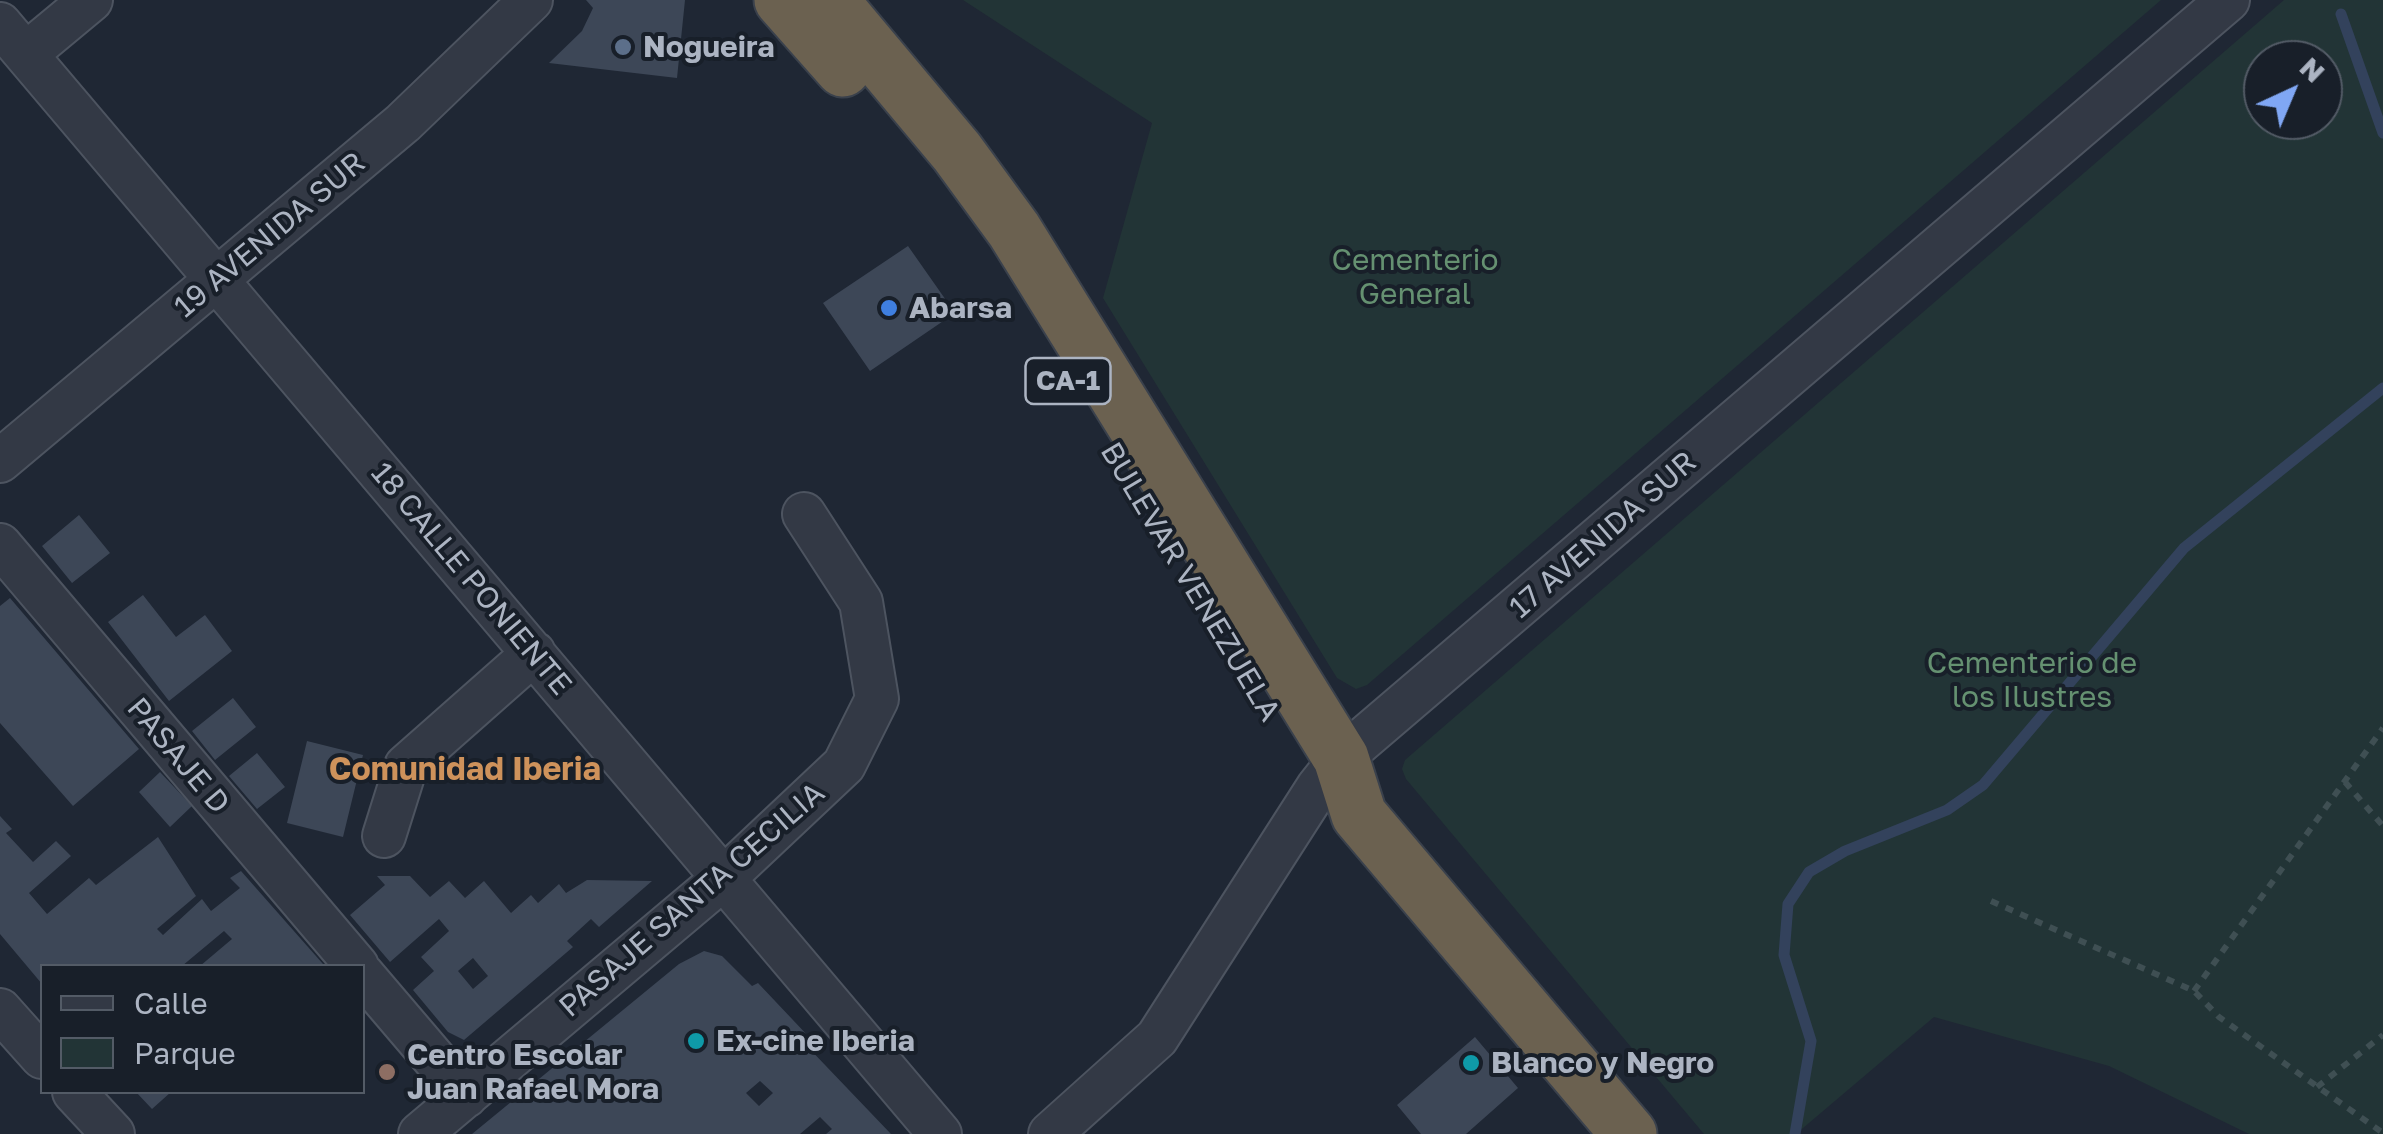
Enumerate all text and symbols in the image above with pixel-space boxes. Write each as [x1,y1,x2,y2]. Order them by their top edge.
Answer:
place label: Nogueira [643,29,775,65]
marker: Nogueira [612,36,634,58]
north arrow [2243,40,2343,140]
text: N [2294,50,2332,89]
street label: 19 AVENIDA SUR [167,145,373,325]
park label: Cementerio General [1331,242,1499,312]
place label: Abarsa [909,290,1012,326]
marker: Abarsa [878,297,900,319]
road number: CA-1 [1026,358,1110,404]
street label: BULEVAR VENEZUELA [1092,436,1288,728]
street label: 17 AVENIDA SUR [1502,444,1704,626]
street label: 18 CALLE PONIENTE [363,455,579,703]
park label: Cementerio de los Ilustres [1927,645,2137,716]
street label: PASAJE D [119,691,237,821]
district label: Comunidad Iberia [329,751,601,789]
street label: PASAJE SANTA CECILIA [552,775,832,1025]
legend [40,964,365,1094]
text: Calle [134,985,208,1021]
place label: Ex-cine Iberia [716,1023,915,1059]
marker: Ex-cine Iberia [685,1030,707,1052]
text: Parque [134,1035,236,1071]
place label: Centro Escolar Juan Rafael Mora [407,1037,659,1108]
place label: Blanco y Negro [1491,1045,1714,1081]
marker: Blanco y Negro [1460,1052,1482,1074]
marker: Centro Escolar Juan Rafael Mora [376,1061,398,1083]

